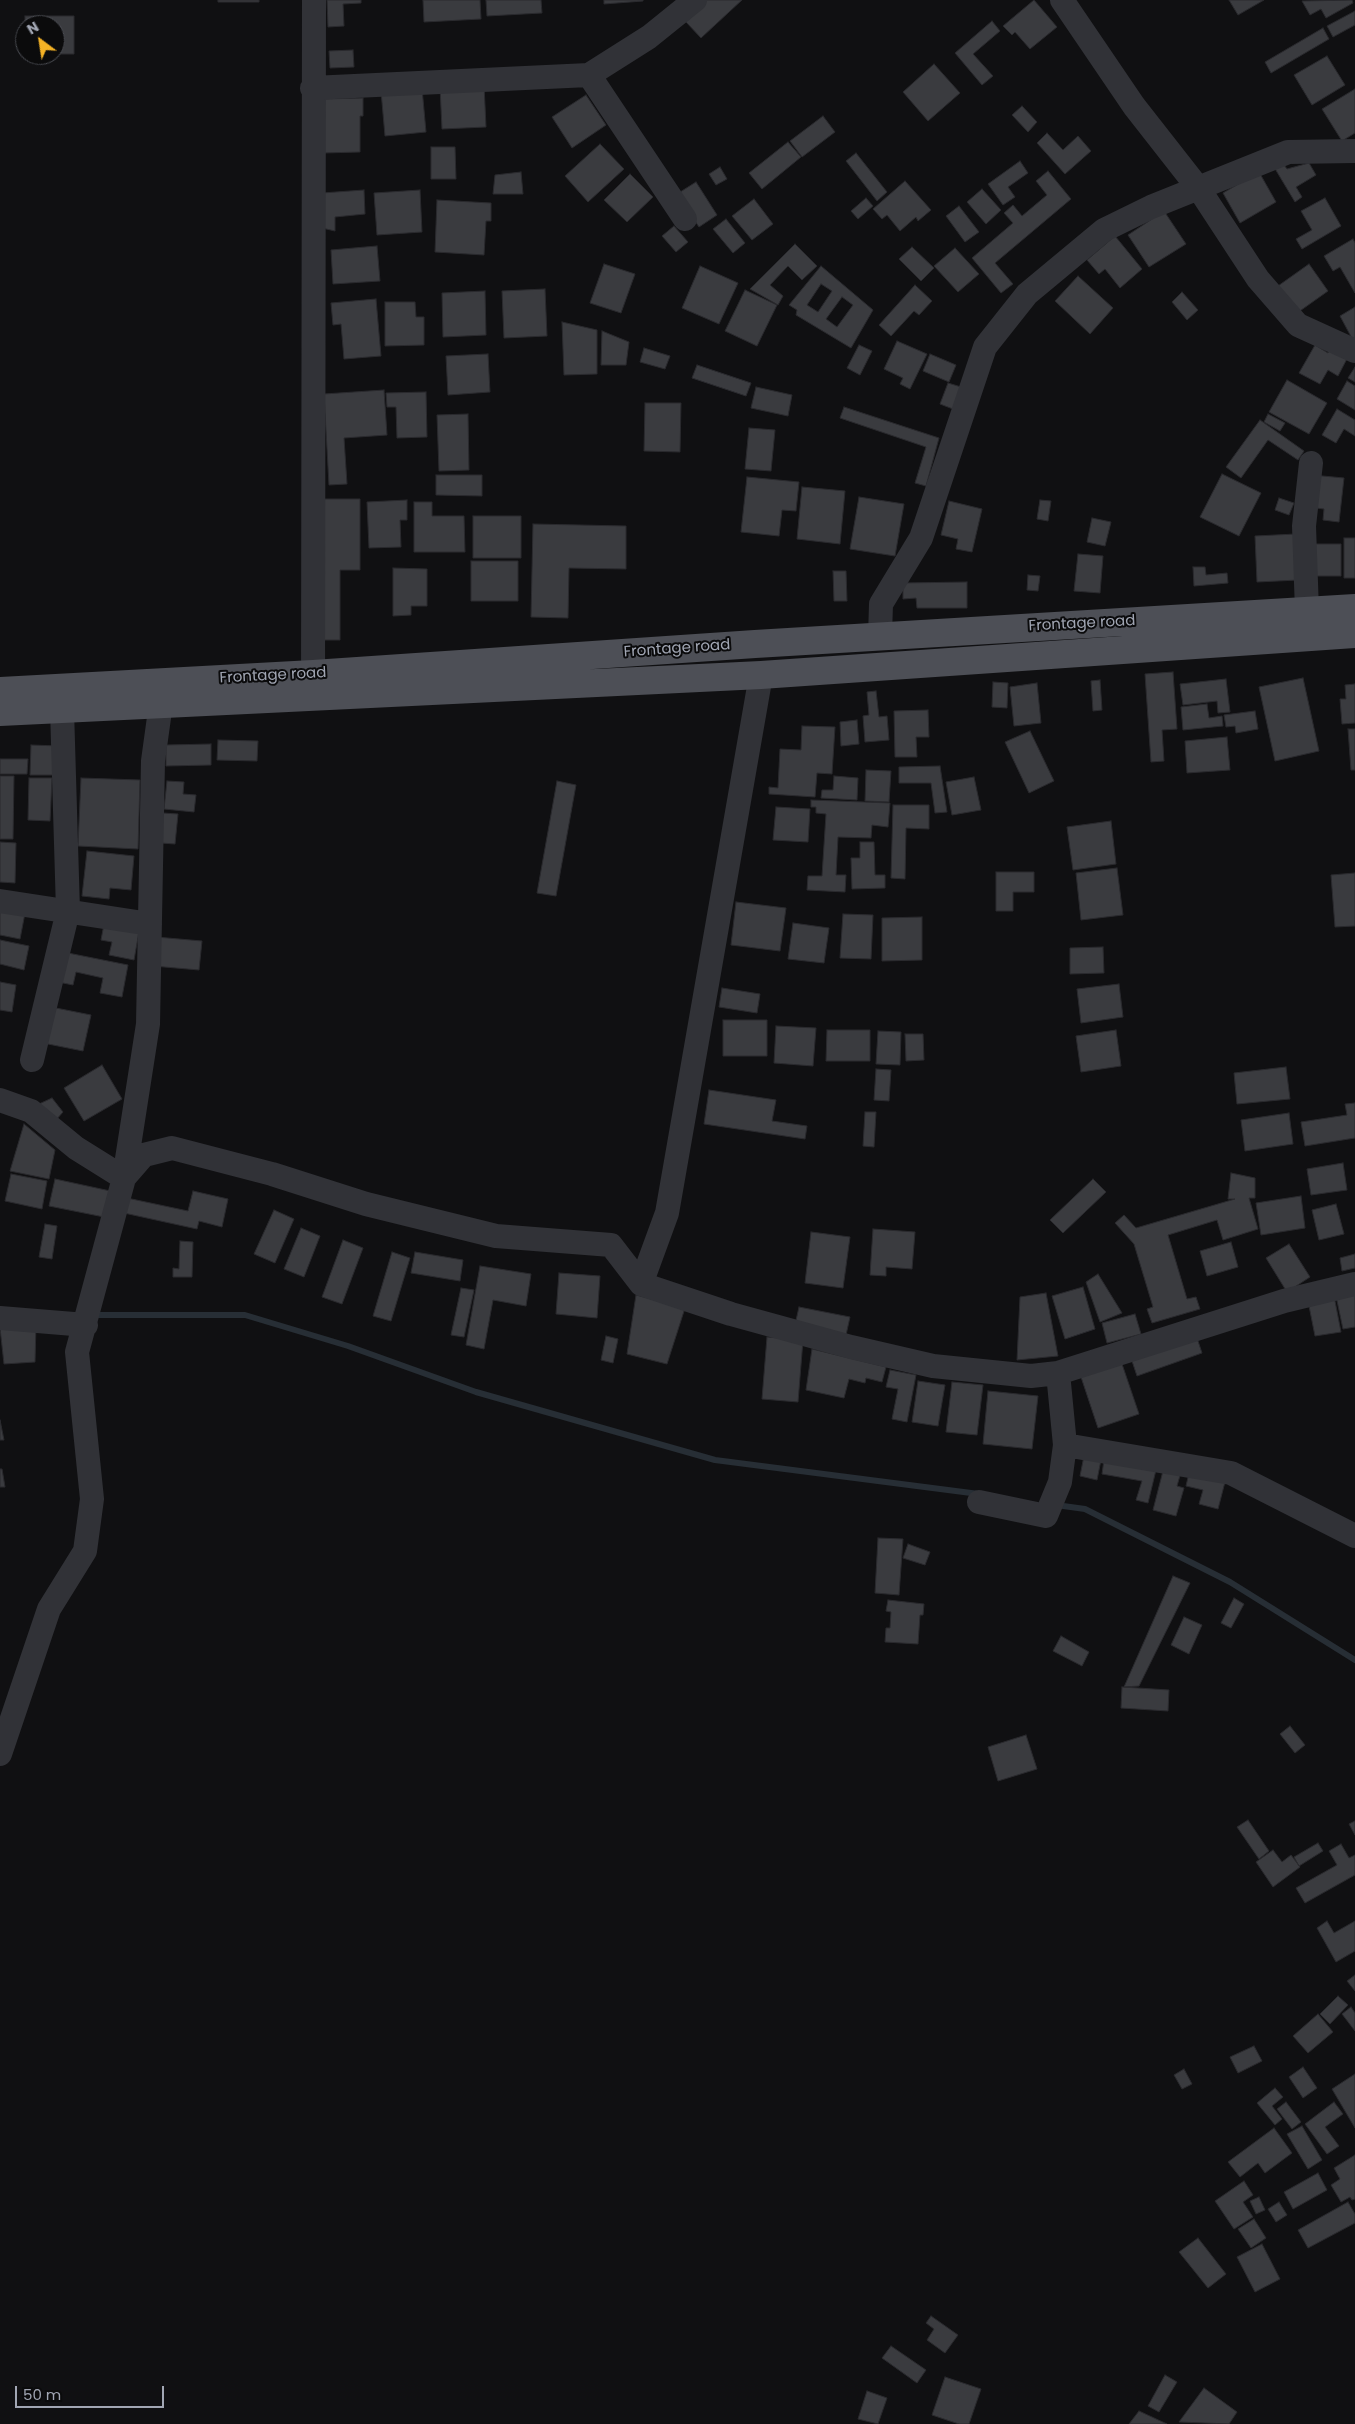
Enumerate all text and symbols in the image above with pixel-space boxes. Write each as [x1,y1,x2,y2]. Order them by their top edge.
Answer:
north arrow [15,15,65,65]
text: N [23,17,42,39]
street label: Frontage road [1028,612,1136,636]
street label: Frontage road [623,636,731,662]
street label: Frontage road [219,664,327,688]
scale bar [18,2376,166,2408]
text: 50 m [23,2384,61,2405]

